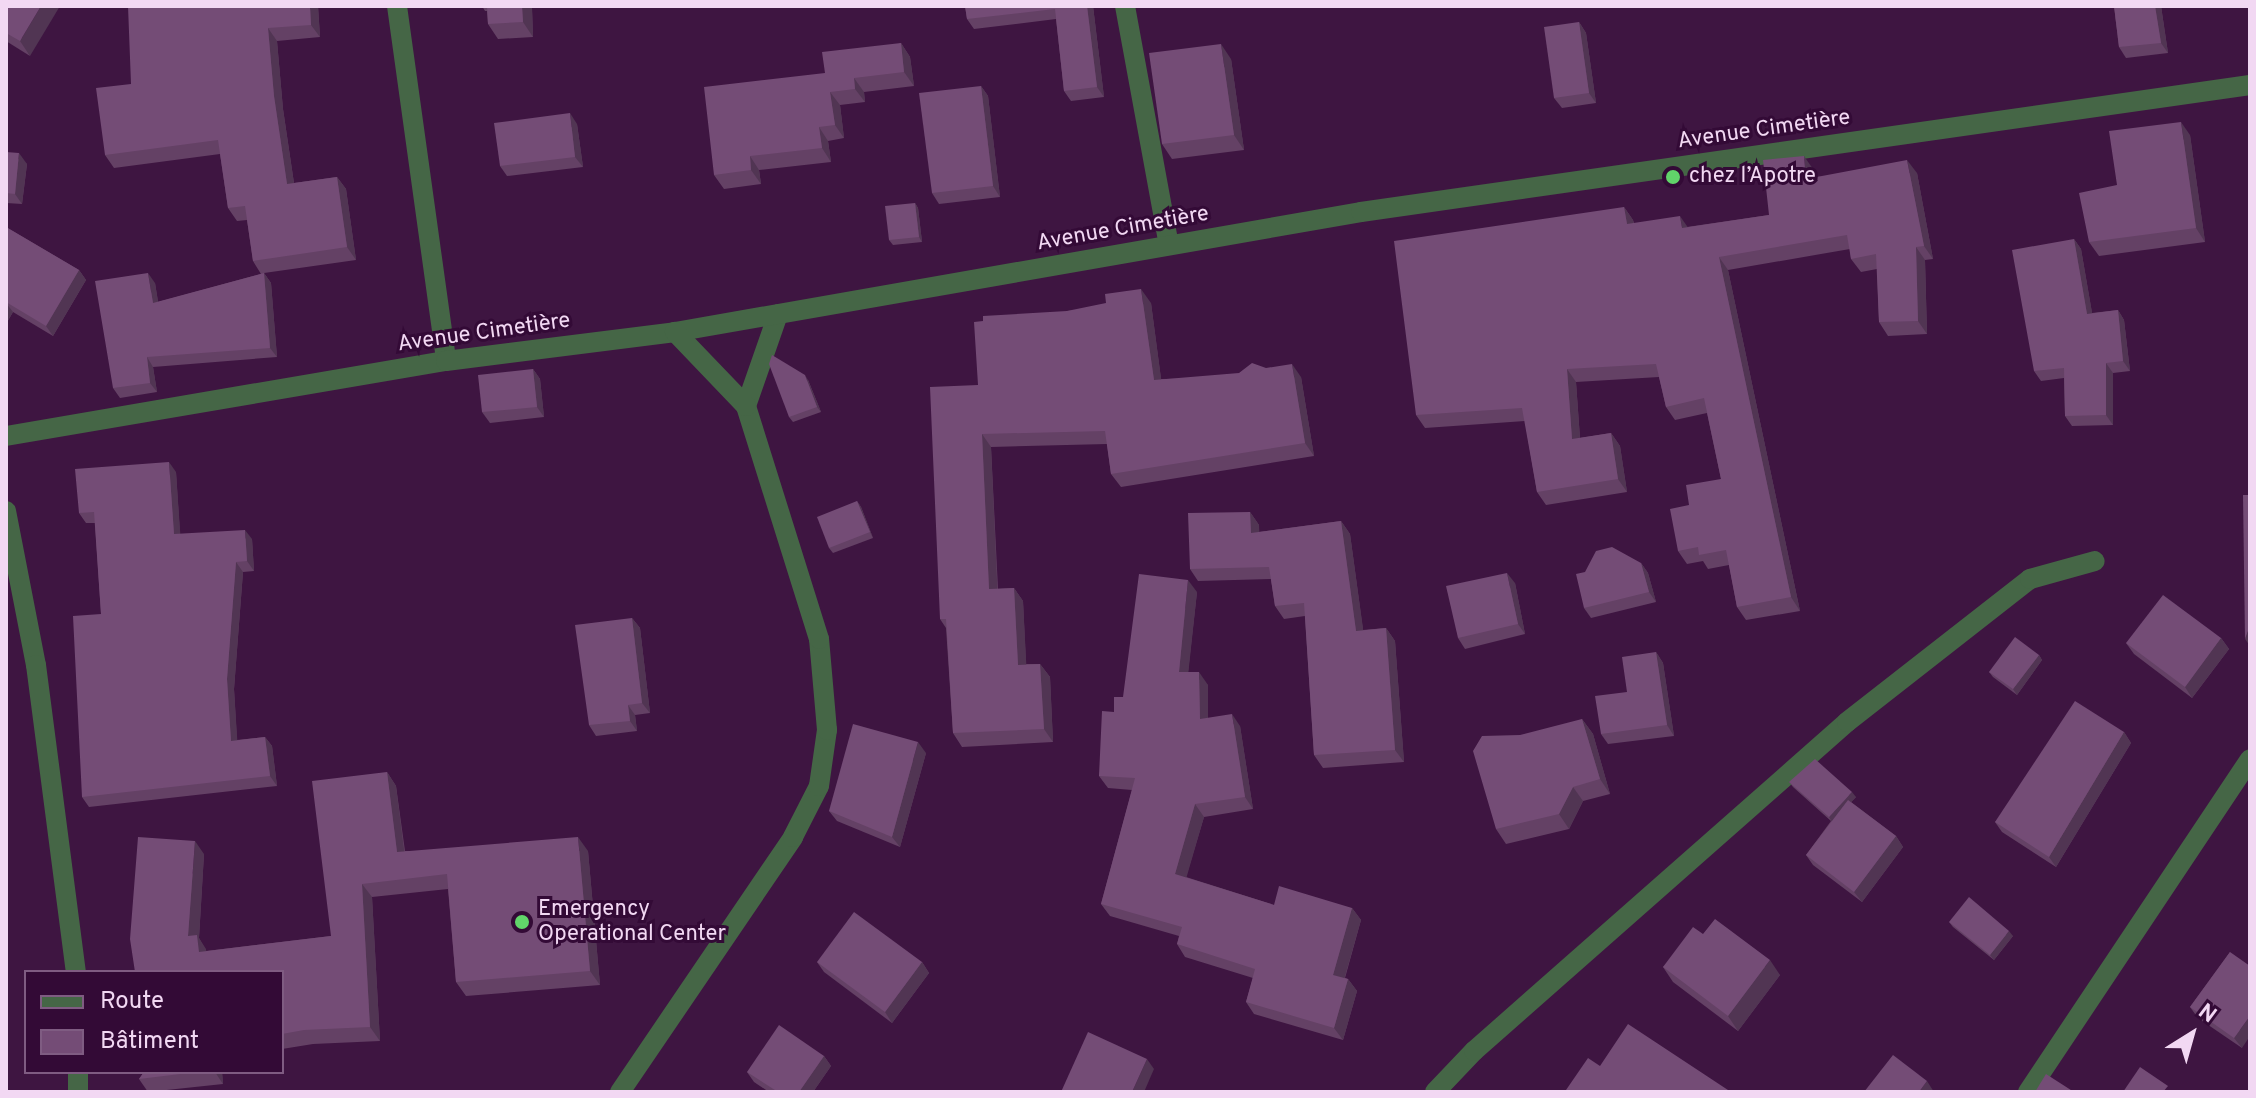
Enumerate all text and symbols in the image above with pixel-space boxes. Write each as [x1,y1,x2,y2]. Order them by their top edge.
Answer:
street label: Avenue Cimetière [1676,105,1852,155]
place label: chez l’Apotre [1689,164,1816,190]
marker: chez l’Apotre [1664,168,1682,186]
street label: Avenue Cimetière [1035,201,1211,257]
street label: Avenue Cimetière [396,308,572,358]
place label: Emergency Operational Center [538,896,726,948]
marker: Emergency Operational Center [513,913,531,931]
legend [24,970,284,1074]
text: Route [100,987,164,1017]
north arrow [2152,994,2232,1074]
text: N [2192,999,2221,1030]
text: Bâtiment [100,1027,199,1057]

